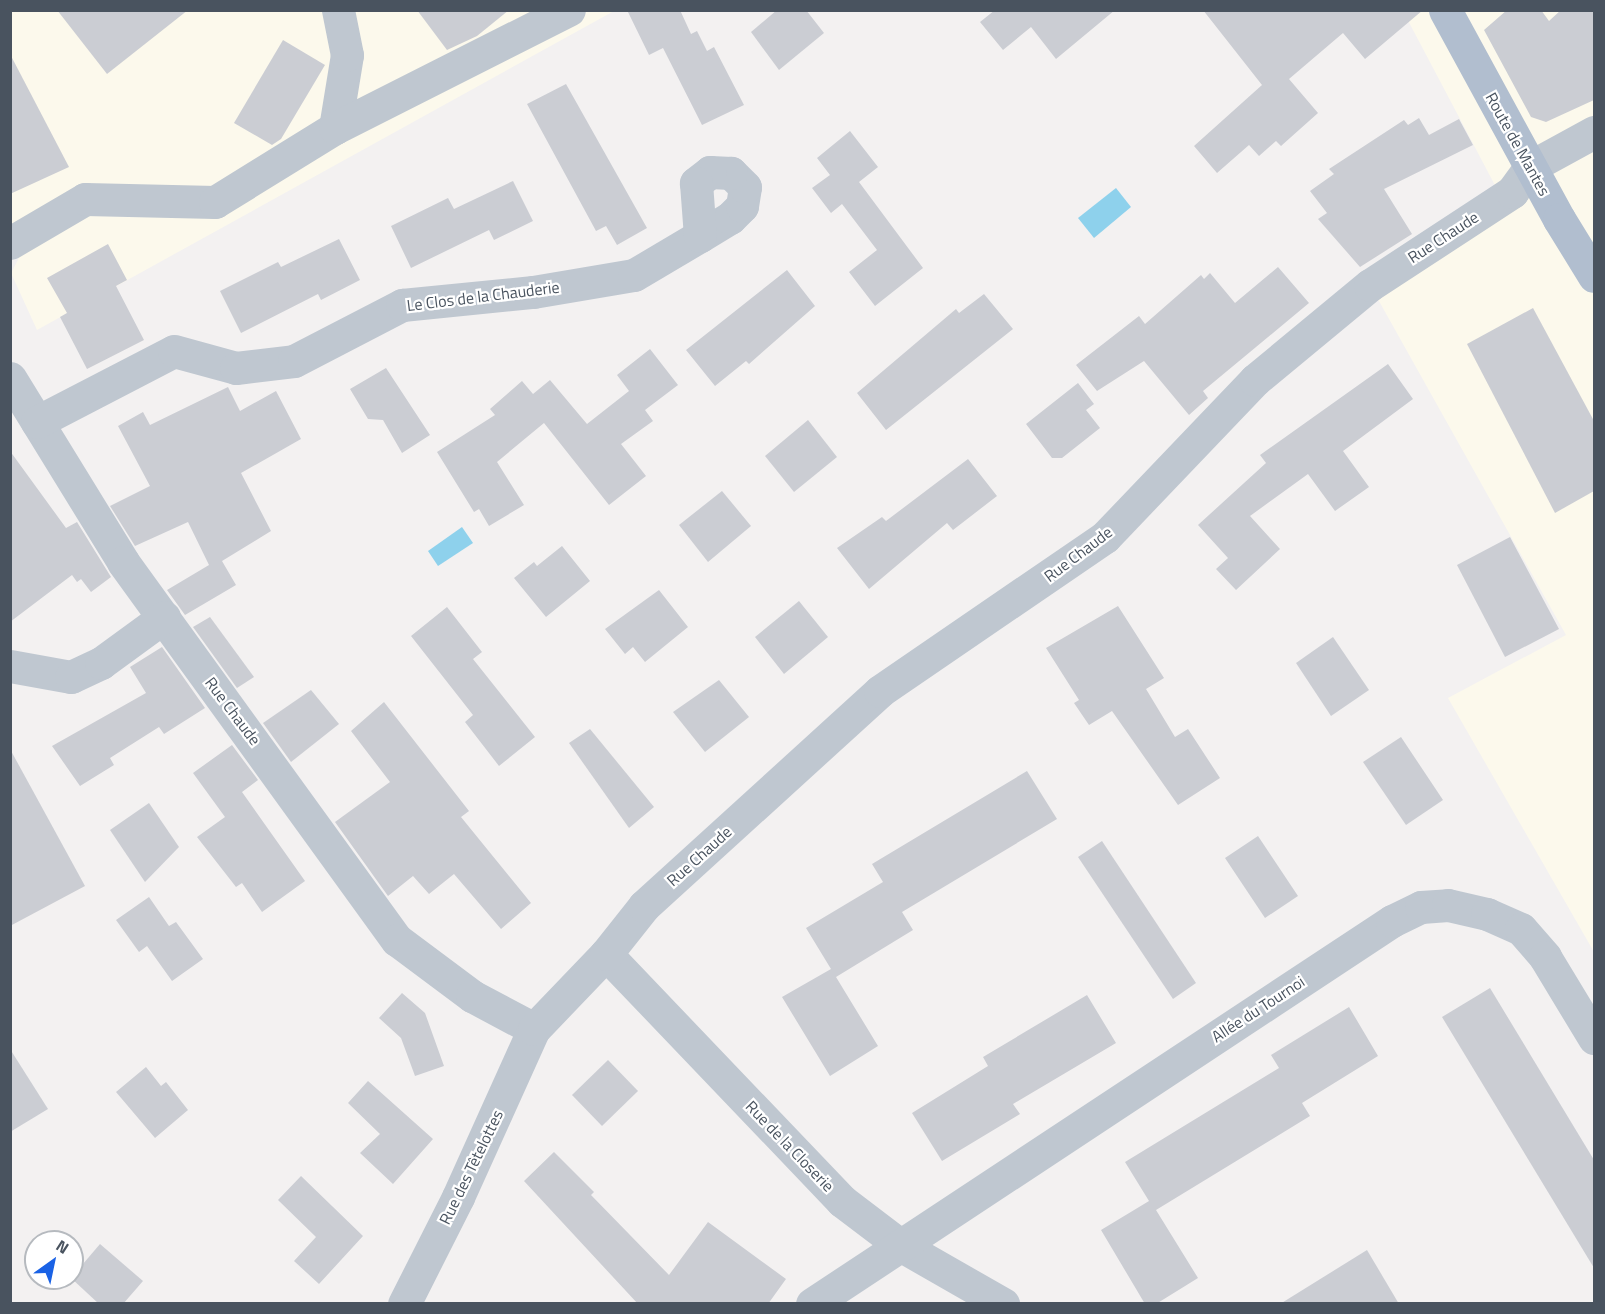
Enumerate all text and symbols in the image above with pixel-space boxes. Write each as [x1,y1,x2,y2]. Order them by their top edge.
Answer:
street label: Route de Mantes [1482,89,1554,199]
street label: Rue Chaude [1404,207,1482,267]
street label: Le Clos de la Chauderie [406,277,560,315]
street label: Rue Chaude [1040,522,1116,586]
street label: Rue Chaude [201,673,265,749]
street label: Rue Chaude [663,822,735,890]
street label: Allée du Tournoi [1208,972,1308,1046]
street label: Rue de la Closerie [742,1097,838,1195]
street label: Rue des Têtelottes [435,1107,507,1227]
north arrow [24,1230,84,1290]
text: N [52,1233,74,1260]

